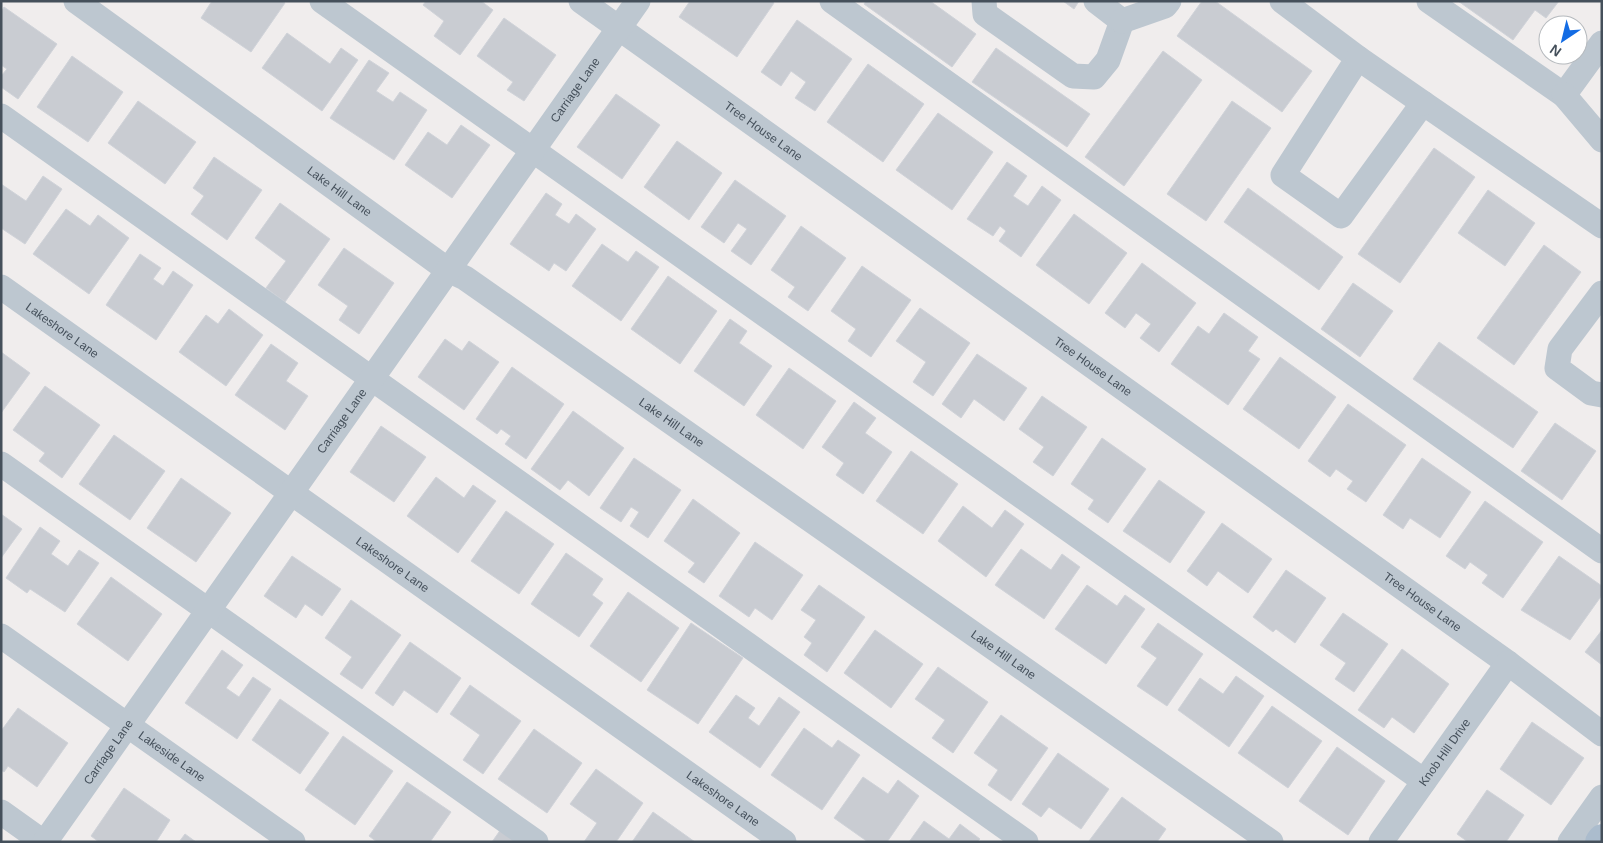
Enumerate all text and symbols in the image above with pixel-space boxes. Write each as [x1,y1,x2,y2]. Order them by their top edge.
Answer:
north arrow [1538,15,1588,65]
text: N [1547,41,1564,60]
street label: Carriage Lane [547,55,603,125]
street label: Tree House Lane [722,99,805,164]
street label: Lake Hill Lane [304,163,375,220]
street label: Lakeshore Lane [23,300,102,361]
street label: Tree House Lane [1051,334,1135,399]
street label: Carriage Lane [314,386,370,456]
street label: Lake Hill Lane [636,395,707,450]
street label: Lakeshore Lane [353,534,432,595]
street label: Tree House Lane [1381,569,1464,635]
street label: Lake Hill Lane [968,627,1039,683]
street label: Knob Hill Drive [1416,716,1474,789]
street label: Carriage Lane [81,717,136,787]
street label: Lakeside Lane [136,728,208,785]
street label: Lakeshore Lane [684,768,762,830]

